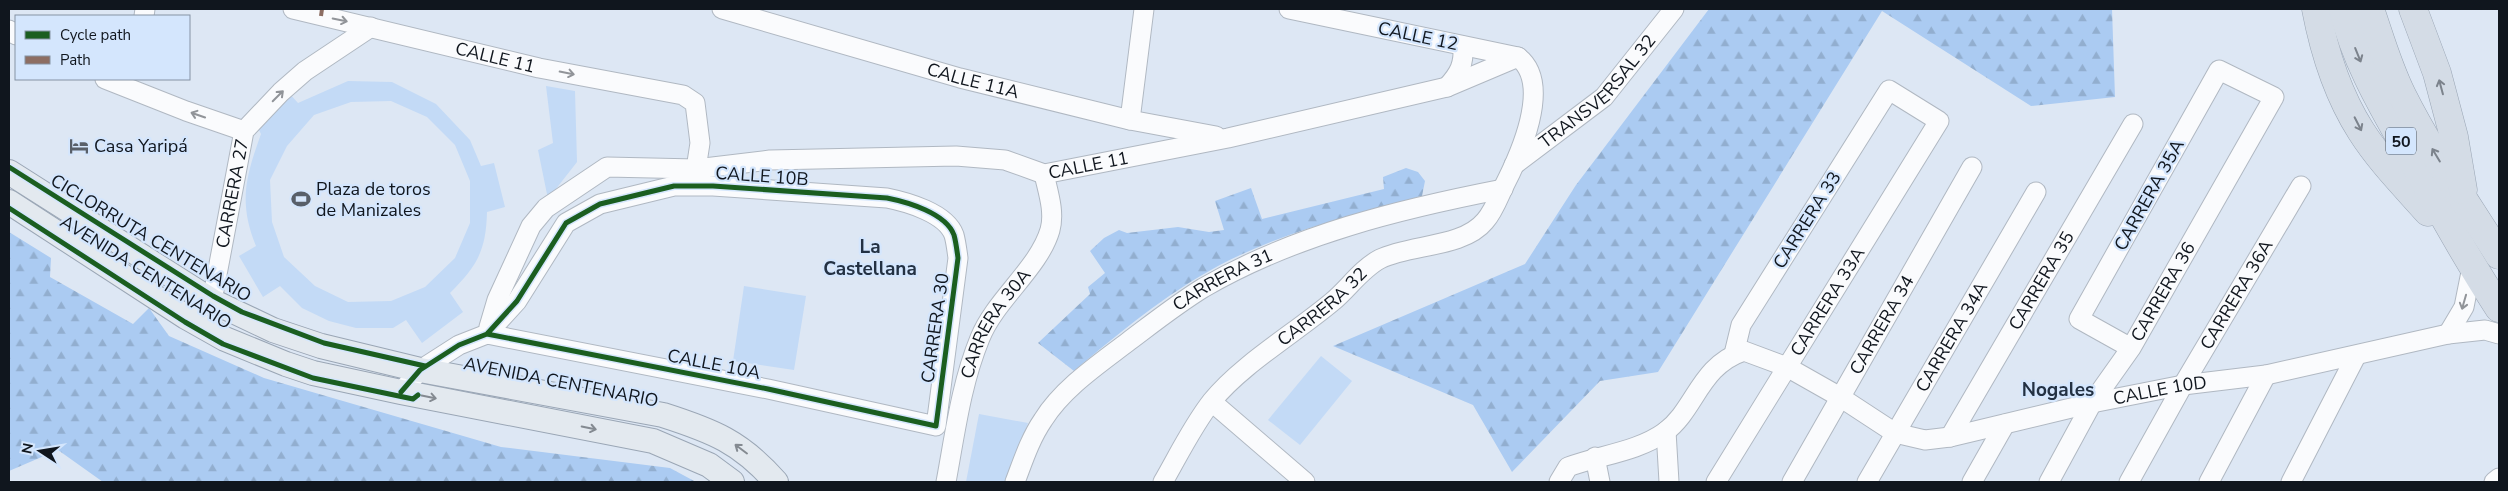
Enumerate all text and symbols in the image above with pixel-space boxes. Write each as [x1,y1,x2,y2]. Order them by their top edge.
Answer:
legend [15,15,190,80]
one-way arrow [332,16,348,25]
street label: CALLE 12 [1376,16,1460,56]
text: Cycle path [60,25,131,45]
street label: TRANSVERSAL 32 [1534,29,1661,154]
street label: CALLE 11 [453,36,538,79]
one-way arrow [2354,47,2363,62]
text: Path [60,50,91,70]
street label: CALLE 11A [924,57,1022,104]
one-way arrow [558,69,574,79]
one-way arrow [2436,79,2445,95]
one-way arrow [272,89,284,102]
one-way arrow [191,110,206,119]
one-way arrow [2354,116,2363,131]
road number: 50 [2386,128,2416,154]
place label: Casa Yaripá [94,134,188,158]
hotel icon: Casa Yaripá [68,135,90,157]
street label: CARRERA 35A [2108,135,2190,255]
street label: CARRERA 27 [210,137,254,250]
street label: CALLE 11 [1046,146,1131,185]
one-way arrow [2430,148,2440,162]
street label: CALLE 10B [715,161,809,191]
street label: CARRERA 33 [1767,167,1847,273]
street label: CICLORRUTA CENTENARIO [46,168,256,308]
place label: Plaza de toros de Manizales [316,177,431,222]
sports icon: Plaza de toros de Manizales [290,188,312,210]
street label: AVENIDA CENTENARIO [56,209,236,335]
street label: CARRERA 35 [2003,227,2080,335]
district label: La Castellana [823,234,917,282]
street label: CARRERA 36A [2195,235,2278,354]
street label: CARRERA 36 [2125,238,2201,346]
street label: CARRERA 31 [1168,243,1276,317]
street label: CARRERA 33A [1785,243,1870,361]
street label: CARRERA 32 [1272,262,1372,351]
street label: CARRERA 30A [955,264,1036,381]
street label: CARRERA 34 [1844,271,1920,379]
street label: CARRERA 30 [915,272,955,384]
street label: CARRERA 34A [1910,277,1993,396]
one-way arrow [2459,294,2469,310]
street label: CALLE 10A [665,343,763,385]
street label: AVENIDA CENTENARIO [462,351,660,413]
street label: CALLE 10D [2111,370,2208,411]
district label: Nogales [2022,377,2094,403]
one-way arrow [421,393,437,402]
one-way arrow [580,424,596,433]
north arrow [15,426,65,476]
text: N [17,441,38,456]
one-way arrow [735,443,748,454]

